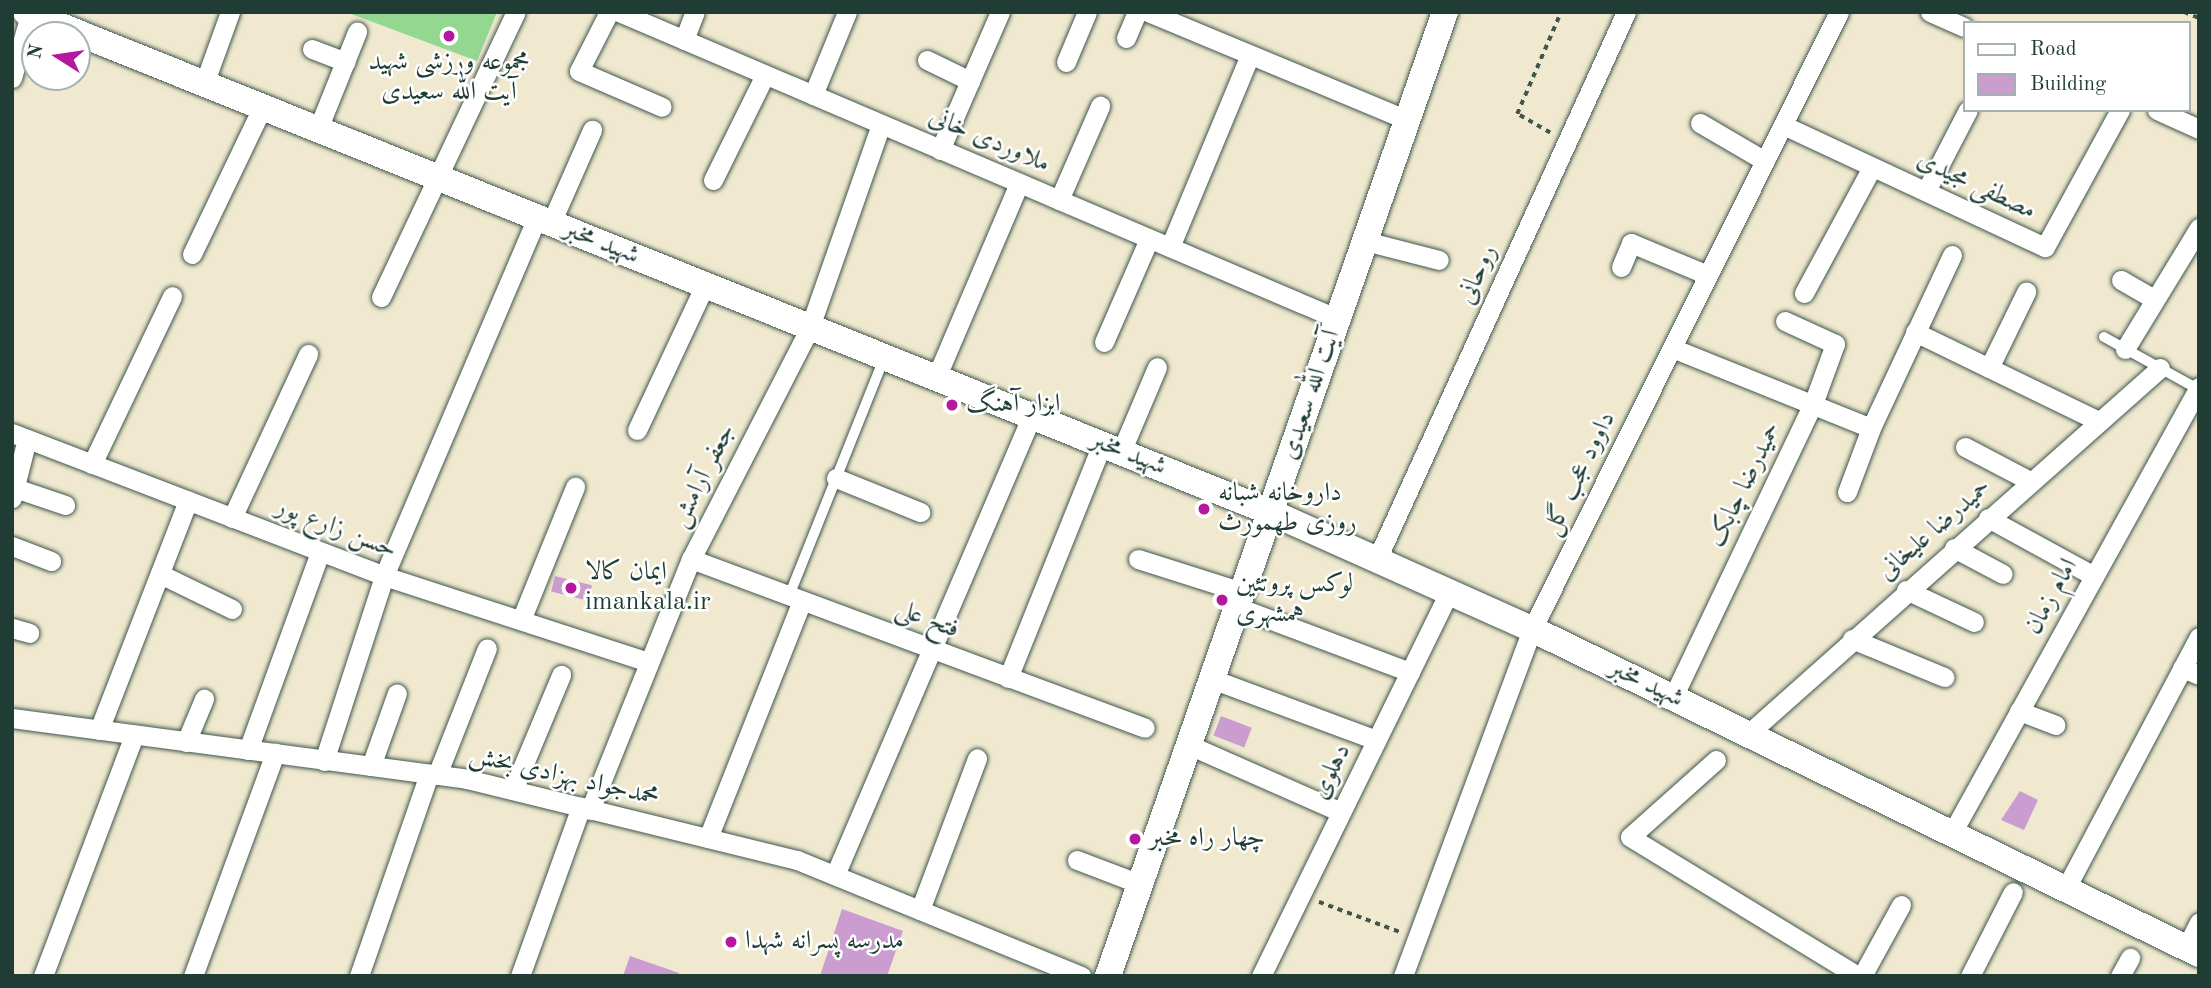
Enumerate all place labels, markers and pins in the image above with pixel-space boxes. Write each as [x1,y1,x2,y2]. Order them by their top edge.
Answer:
marker: مجموعه ورزشی شهید آیت‌ الله سعیدی [441,28,457,44]
place label: مجموعه ورزشی شهید آیت‌ الله سعیدی [368,47,530,108]
place label: ابزار آهنگ [966,389,1060,421]
marker: ابزار آهنگ [944,397,960,413]
place label: داروخانه شبانه روزی طهمورث [1218,478,1357,540]
marker: داروخانه شبانه روزی طهمورث [1196,501,1212,517]
place label: ایمان کالا imankala.ir [585,557,711,618]
place label: لوکس پروتئین همشهری [1236,569,1353,630]
marker: ایمان کالا imankala.ir [563,580,579,596]
marker: لوکس پروتئین همشهری [1214,592,1230,608]
place label: چهار راه مخبر [1149,823,1265,855]
marker: چهار راه مخبر [1127,831,1143,847]
place label: مدرسه پسرانه شهدا [745,926,904,958]
marker: مدرسه پسرانه شهدا [723,934,739,950]

